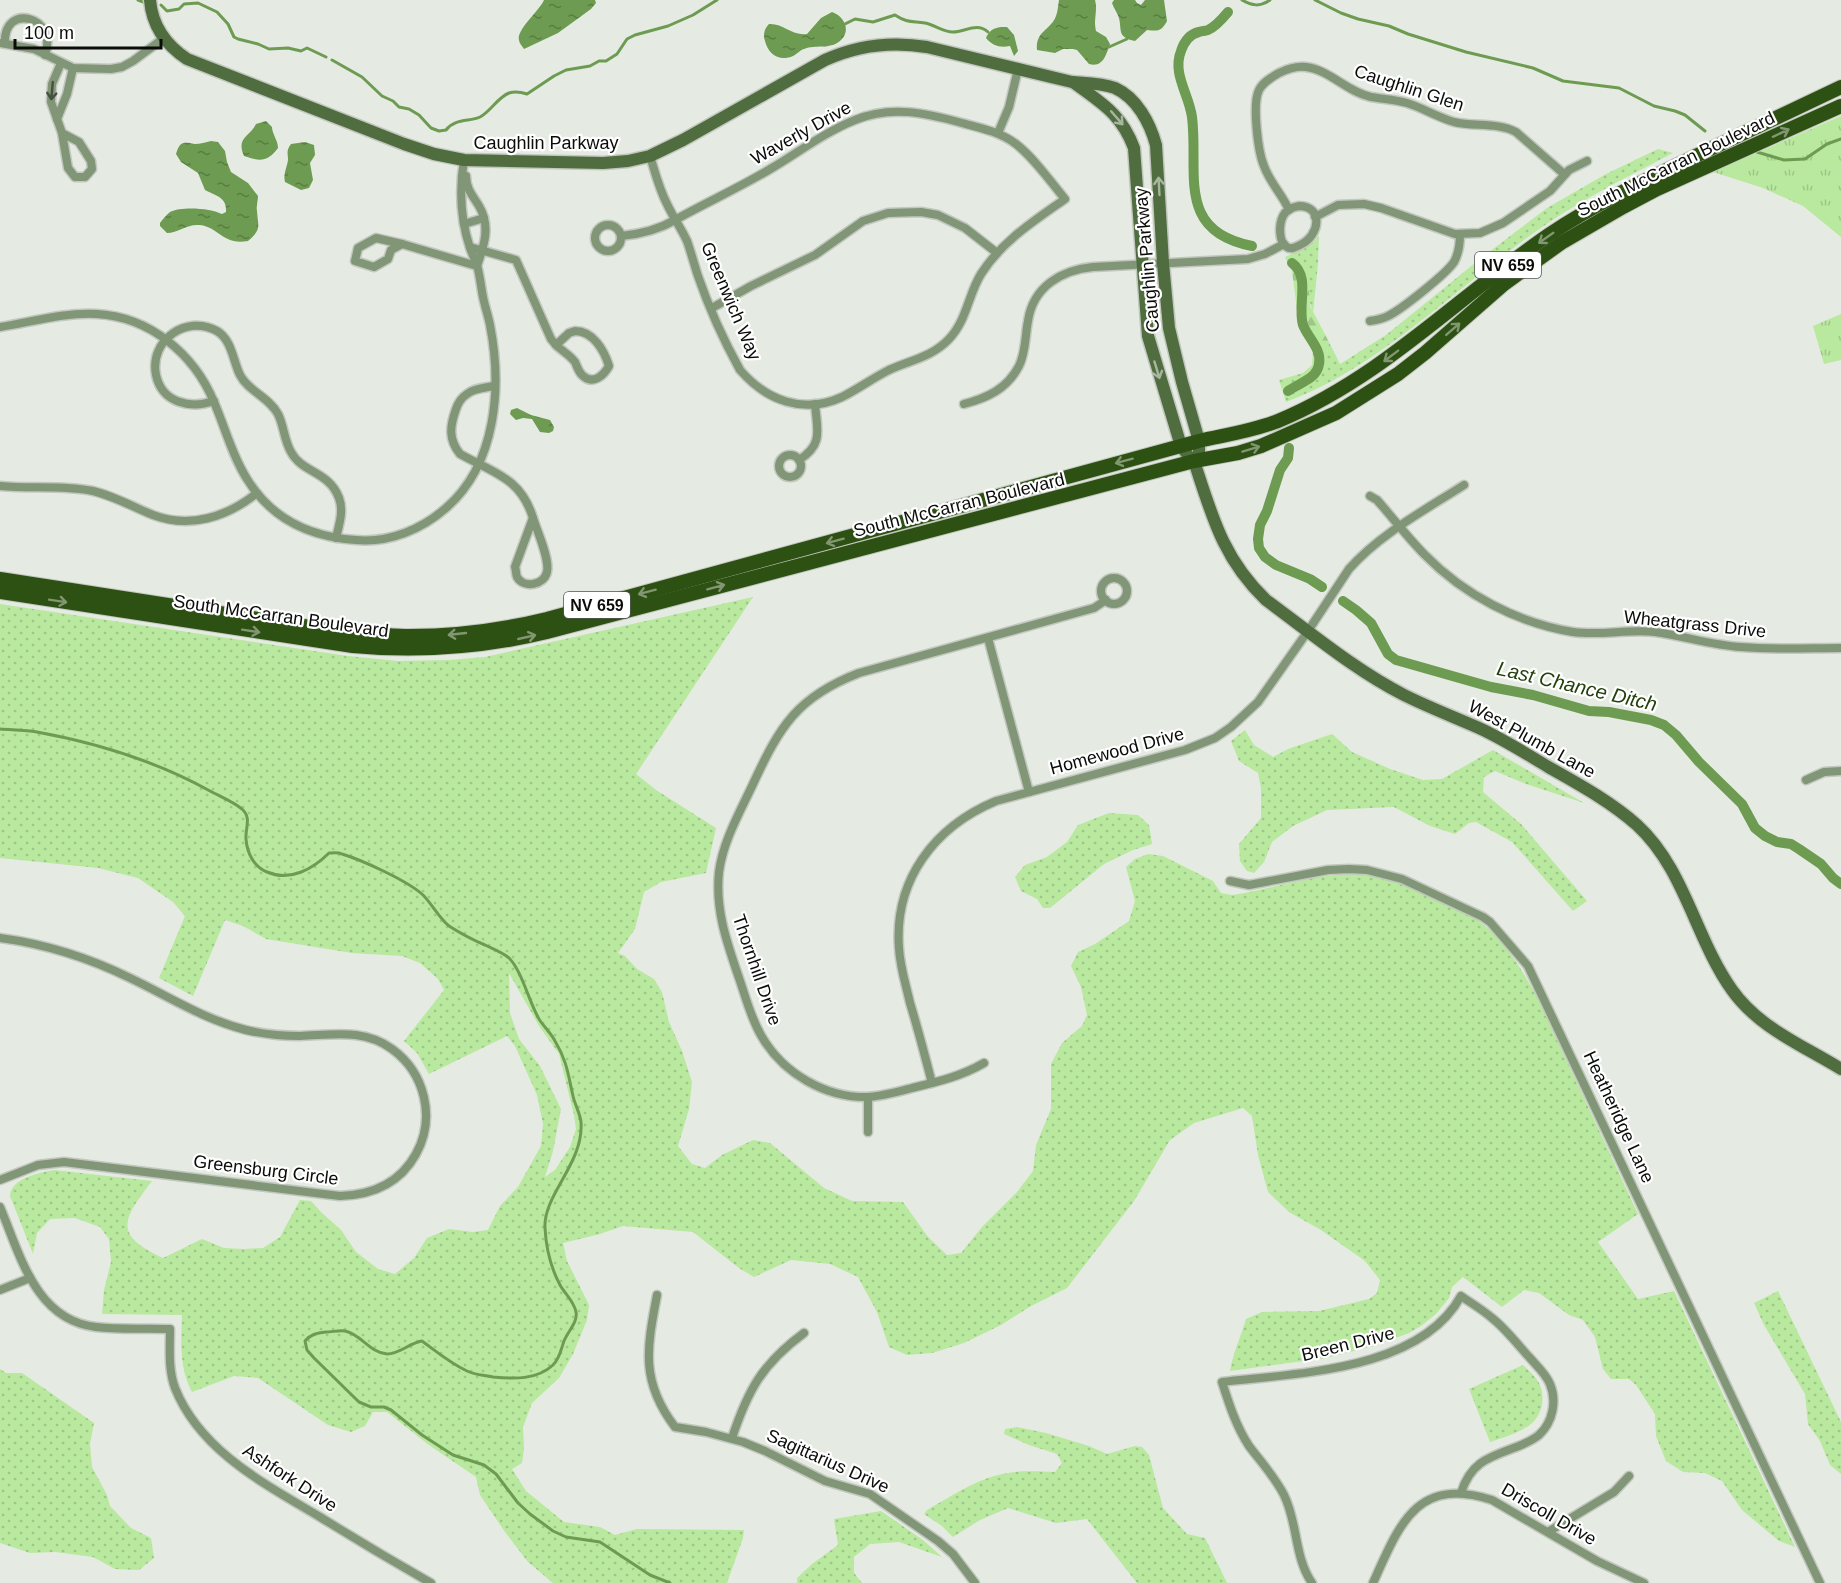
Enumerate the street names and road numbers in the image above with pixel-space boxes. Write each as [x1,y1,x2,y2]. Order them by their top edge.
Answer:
street label: Caughlin Glen [1352,61,1466,115]
street label: Waverly Drive [747,97,855,169]
street label: South McCarran Boulevard [1574,107,1778,221]
street label: Caughlin Parkway [473,133,619,153]
street label: Caughlin Parkway [1131,187,1163,333]
street label: Greenwich Way [697,239,765,363]
road number: NV 659 [1475,252,1541,278]
street label: South McCarran Boulevard [851,469,1067,541]
street label: South McCarran Boulevard [172,591,390,641]
road number: NV 659 [564,592,630,618]
street label: Wheatgrass Drive [1623,607,1767,641]
street label: West Plumb Lane [1465,696,1599,782]
street label: Homewood Drive [1048,723,1186,779]
street label: Thornhill Drive [729,912,785,1028]
street label: Heatheridge Lane [1580,1048,1658,1186]
street label: Greensburg Circle [192,1151,340,1189]
street label: Breen Drive [1299,1323,1397,1365]
street label: Sagittarius Drive [764,1425,892,1497]
street label: Ashfork Drive [239,1440,341,1516]
street label: Driscoll Drive [1498,1479,1600,1549]

